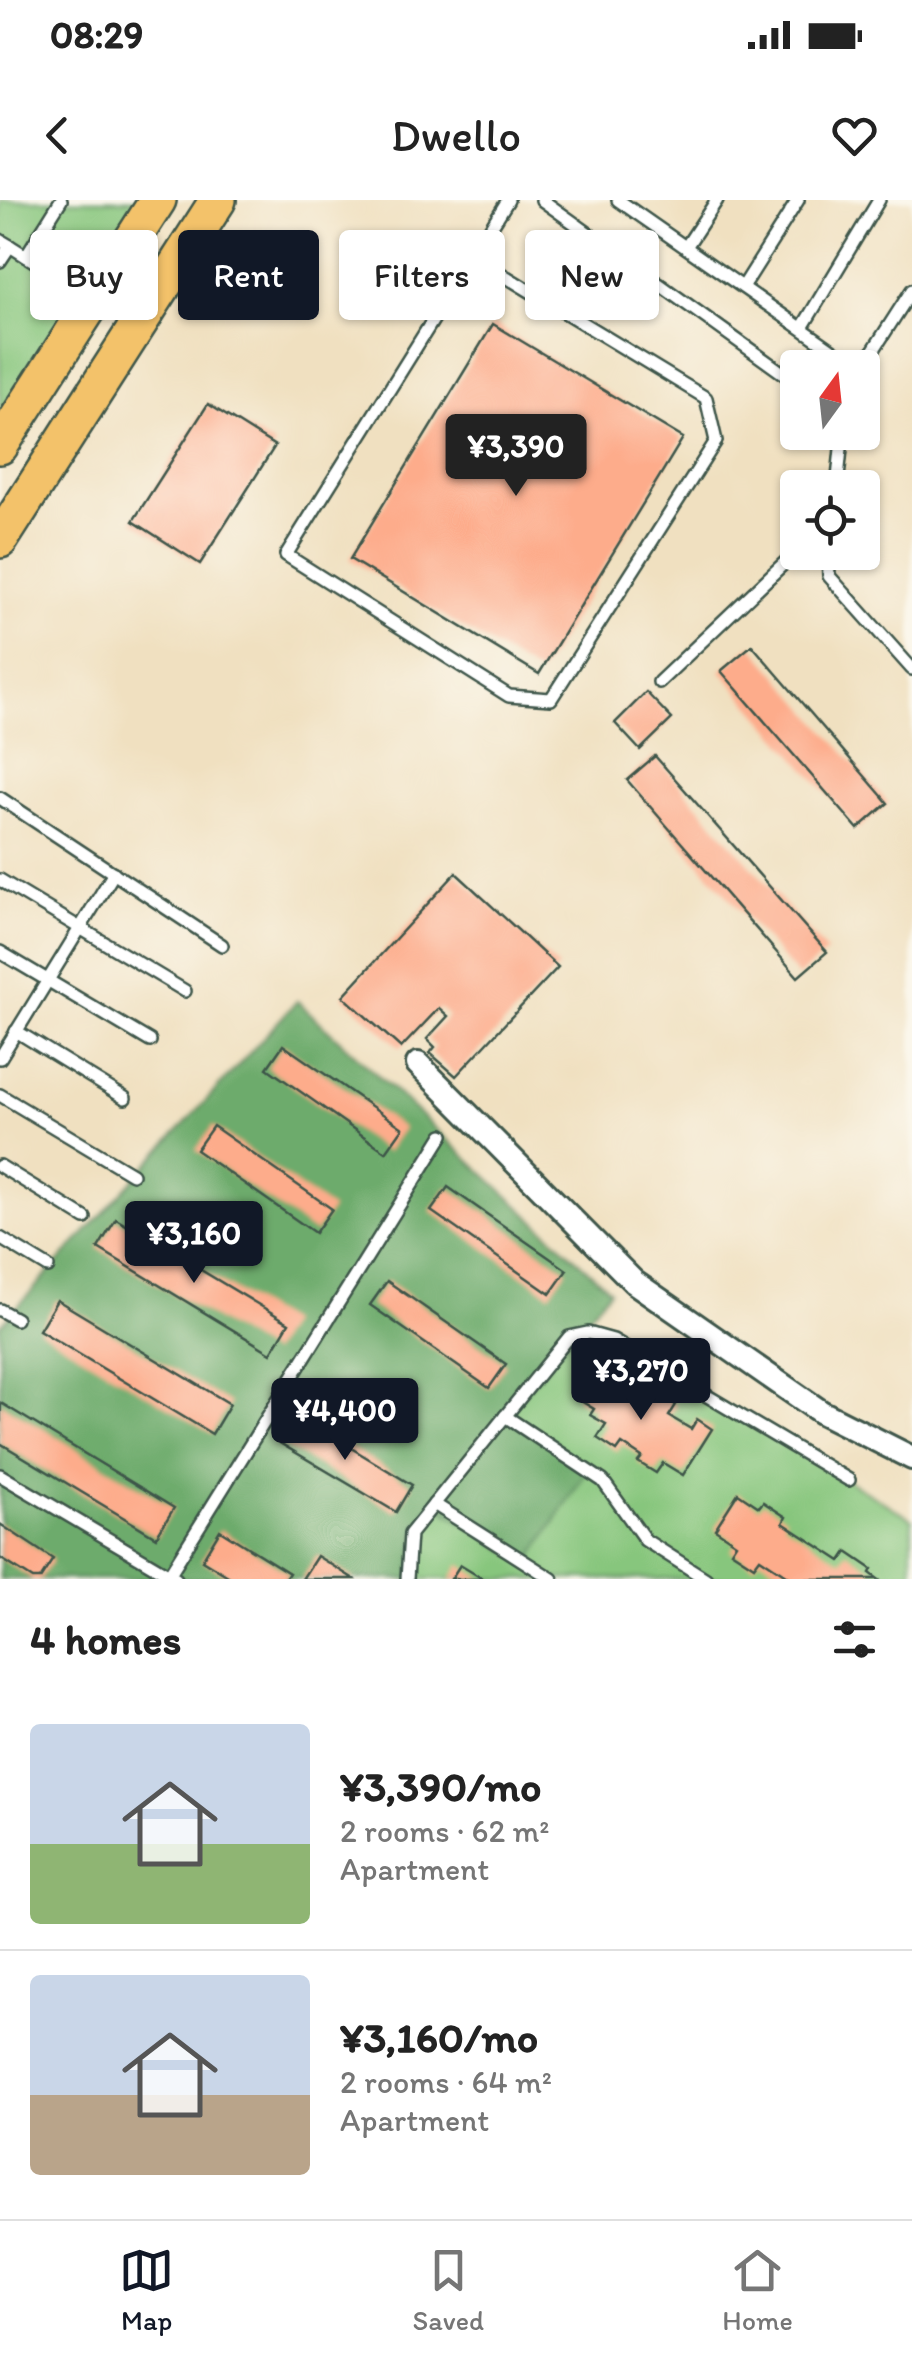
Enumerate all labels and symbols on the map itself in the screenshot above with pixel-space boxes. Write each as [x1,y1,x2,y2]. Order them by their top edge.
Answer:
north arrow [780,350,880,450]
pin: ¥3,390 [435,414,597,499]
pin: ¥3,160 [113,1201,275,1286]
pin: ¥3,270 [560,1338,722,1423]
pin: ¥4,400 [264,1378,426,1463]

